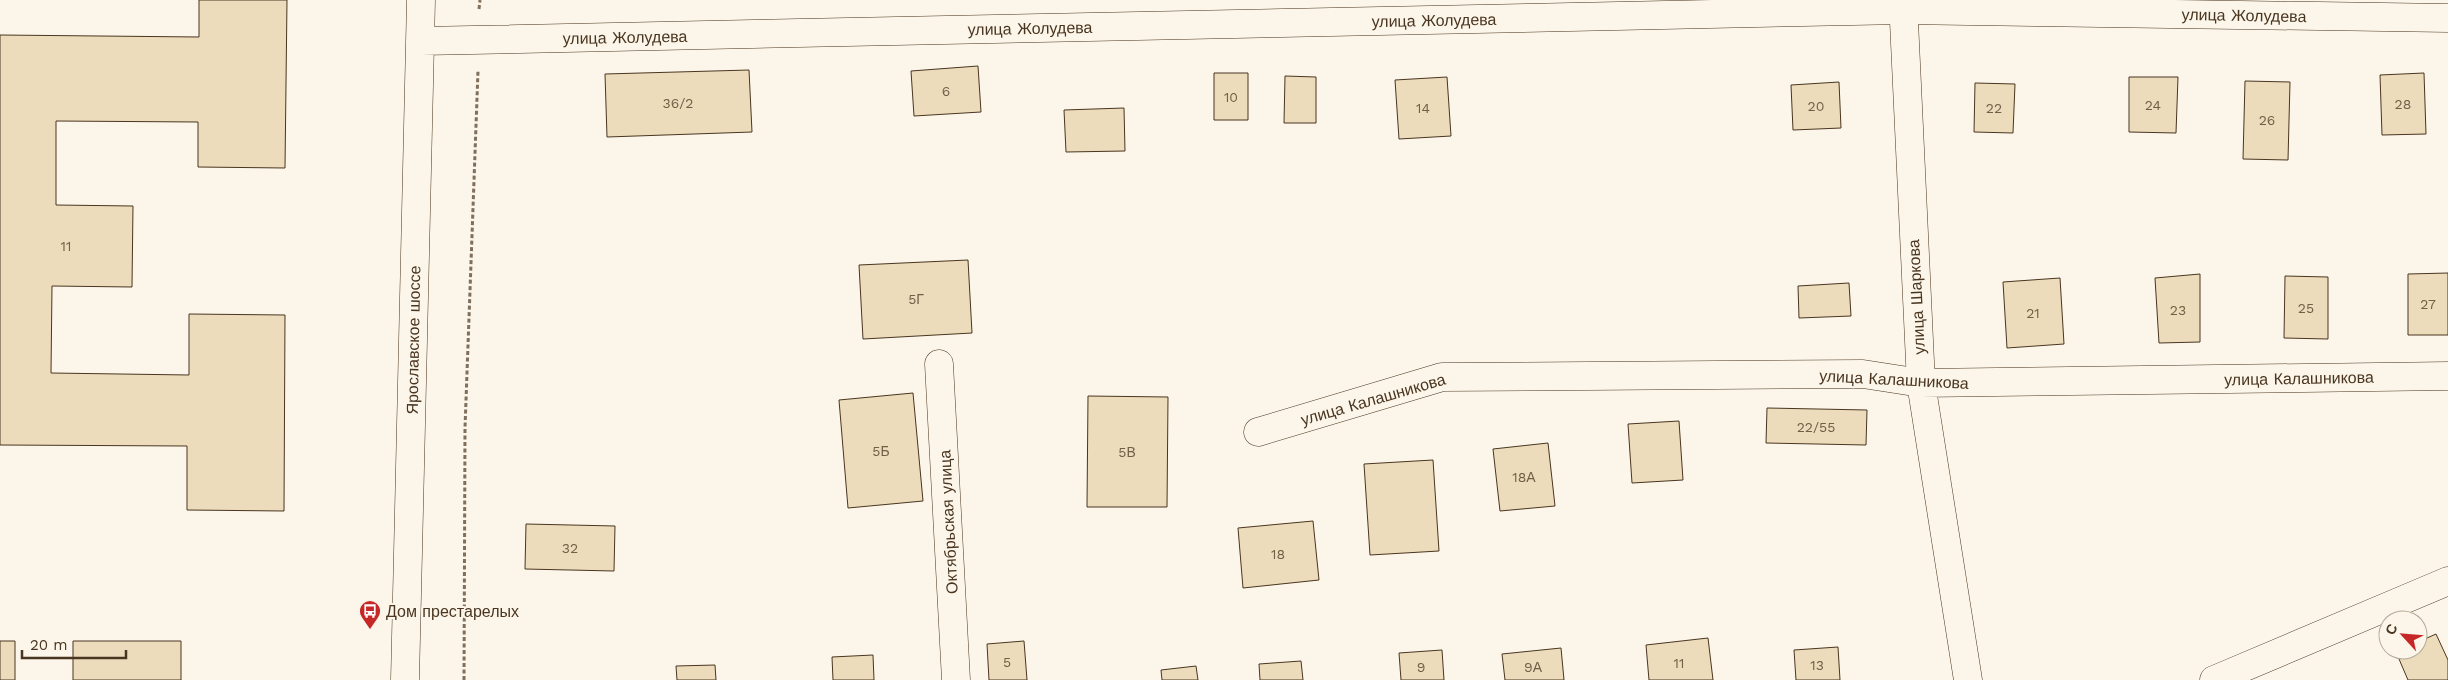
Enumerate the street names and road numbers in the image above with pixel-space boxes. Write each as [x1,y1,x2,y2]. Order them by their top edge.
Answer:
street label: улица Жолудева [2181,5,2307,26]
street label: улица Жолудева [1371,10,1497,31]
street label: улица Жолудева [967,18,1093,39]
street label: улица Жолудева [562,27,688,48]
street label: улица Шаркова [1904,239,1929,355]
street label: Ярославское шоссе [403,265,424,415]
street label: улица Калашникова [1819,366,1969,393]
street label: улица Калашникова [2224,368,2374,389]
street label: улица Калашникова [1299,370,1448,429]
street label: Октябрьская улица [935,449,962,595]

